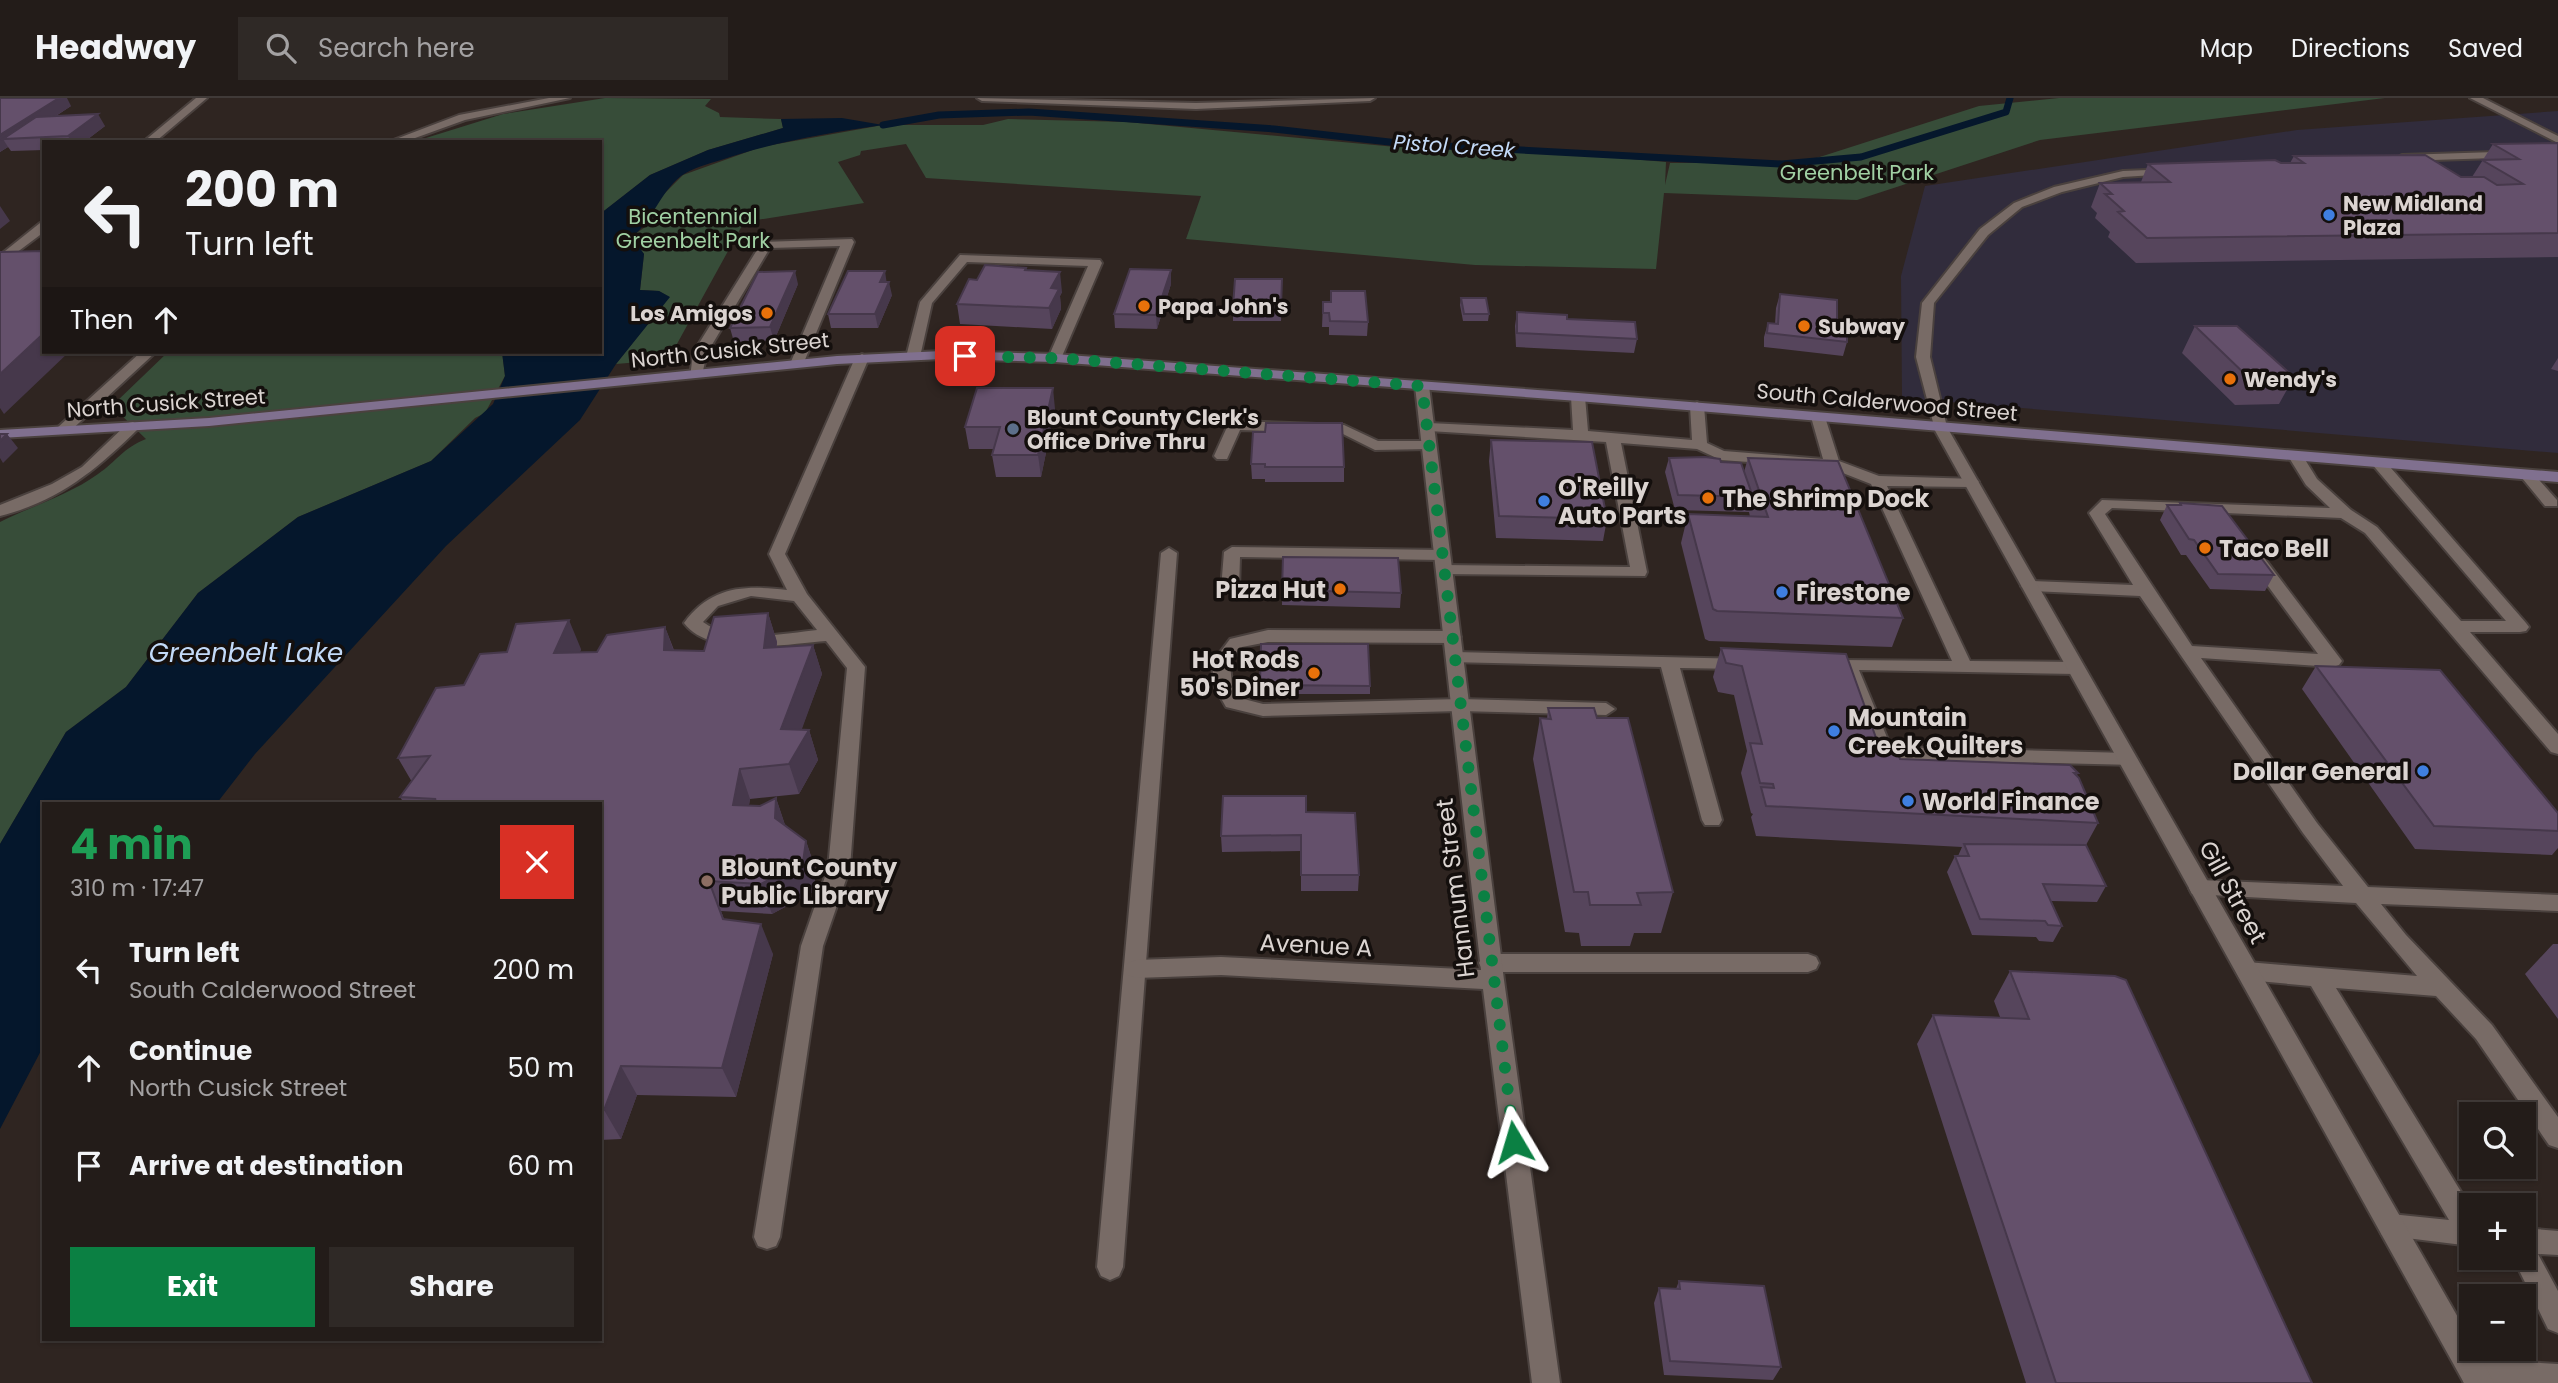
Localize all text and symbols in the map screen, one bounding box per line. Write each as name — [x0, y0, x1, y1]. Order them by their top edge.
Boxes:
search box — [238, 17, 728, 80]
text: Headway — [35, 24, 196, 71]
icon: search — [262, 29, 300, 67]
text: Search here — [318, 30, 475, 66]
text: Map — [2200, 32, 2253, 65]
text: Directions — [2291, 32, 2410, 65]
text: Saved — [2448, 32, 2523, 65]
water label: Pistol Creek — [1392, 127, 1517, 165]
text: 200 m — [185, 156, 339, 224]
park label: Greenbelt Park — [1780, 158, 1934, 187]
icon: left — [70, 168, 161, 259]
place label: New Midland Plaza — [2343, 189, 2483, 242]
park label: Bicentennial Greenbelt Park — [616, 202, 770, 255]
marker: New Midland Plaza — [2321, 207, 2337, 223]
text: Turn left — [185, 221, 314, 266]
place label: Papa John's — [1158, 292, 1289, 321]
marker: Papa John's — [1136, 298, 1152, 314]
place label: Los Amigos — [630, 299, 753, 328]
icon: ahead — [147, 301, 185, 339]
text: Then — [70, 302, 133, 338]
marker: Los Amigos — [759, 305, 775, 321]
place label: Subway — [1818, 312, 1906, 341]
marker: Subway — [1796, 318, 1812, 334]
street label: North Cusick Street — [629, 325, 831, 375]
pin — [935, 326, 995, 386]
icon: arrive — [946, 337, 984, 375]
place label: Wendy's — [2244, 365, 2337, 394]
marker: Wendy's — [2222, 371, 2238, 387]
street label: South Calderwood Street — [1755, 376, 2019, 428]
street label: North Cusick Street — [66, 382, 266, 424]
place label: Blount County Clerk's Office Drive Thru — [1027, 403, 1259, 456]
marker: Blount County Clerk's Office Drive Thru — [1005, 421, 1021, 437]
place label: O'Reilly Auto Parts — [1558, 471, 1687, 532]
place label: The Shrimp Dock — [1722, 482, 1930, 515]
marker: The Shrimp Dock — [1700, 490, 1716, 506]
marker: O'Reilly Auto Parts — [1536, 493, 1552, 509]
place label: Taco Bell — [2219, 532, 2329, 565]
marker: Taco Bell — [2197, 540, 2213, 556]
place label: Pizza Hut — [1215, 573, 1326, 606]
place label: Firestone — [1796, 576, 1911, 609]
marker: Pizza Hut — [1332, 581, 1348, 597]
marker: Firestone — [1774, 584, 1790, 600]
water label: Greenbelt Lake — [149, 635, 343, 671]
place label: Hot Rods 50's Diner — [1179, 643, 1300, 704]
marker: Hot Rods 50's Diner — [1306, 665, 1322, 681]
place label: Mountain Creek Quilters — [1848, 701, 2024, 762]
marker: Mountain Creek Quilters — [1826, 723, 1842, 739]
place label: Dollar General — [2233, 755, 2409, 788]
marker: Dollar General — [2415, 763, 2431, 779]
place label: World Finance — [1922, 785, 2100, 818]
marker: World Finance — [1900, 793, 1916, 809]
street label: Hannum Street — [1428, 797, 1482, 979]
text: 4 min — [70, 815, 193, 874]
button: close — [500, 825, 574, 899]
street label: Gill Street — [2191, 835, 2275, 949]
place label: Blount County Public Library — [721, 851, 898, 912]
text: 310 m · 17:47 — [70, 872, 204, 904]
marker: Blount County Public Library — [699, 873, 715, 889]
street label: Avenue A — [1259, 926, 1373, 964]
text: Turn left — [129, 935, 240, 971]
icon: left — [70, 951, 108, 989]
text: 200 m — [493, 952, 574, 988]
text: South Calderwood Street — [129, 974, 416, 1006]
text: Continue — [129, 1033, 252, 1069]
icon: ahead — [70, 1049, 108, 1087]
text: 50 m — [508, 1050, 574, 1086]
text: North Cusick Street — [129, 1072, 347, 1104]
map controls — [2459, 1102, 2536, 1361]
button: search — [2459, 1102, 2536, 1179]
position arrow — [1477, 1105, 1551, 1179]
icon: arrive — [70, 1147, 108, 1185]
text: Arrive at destination — [129, 1148, 404, 1184]
text: 60 m — [507, 1148, 574, 1184]
button: + — [2459, 1193, 2536, 1270]
button: Exit — [70, 1247, 315, 1327]
button: Share — [329, 1247, 574, 1327]
button: − — [2459, 1284, 2536, 1361]

